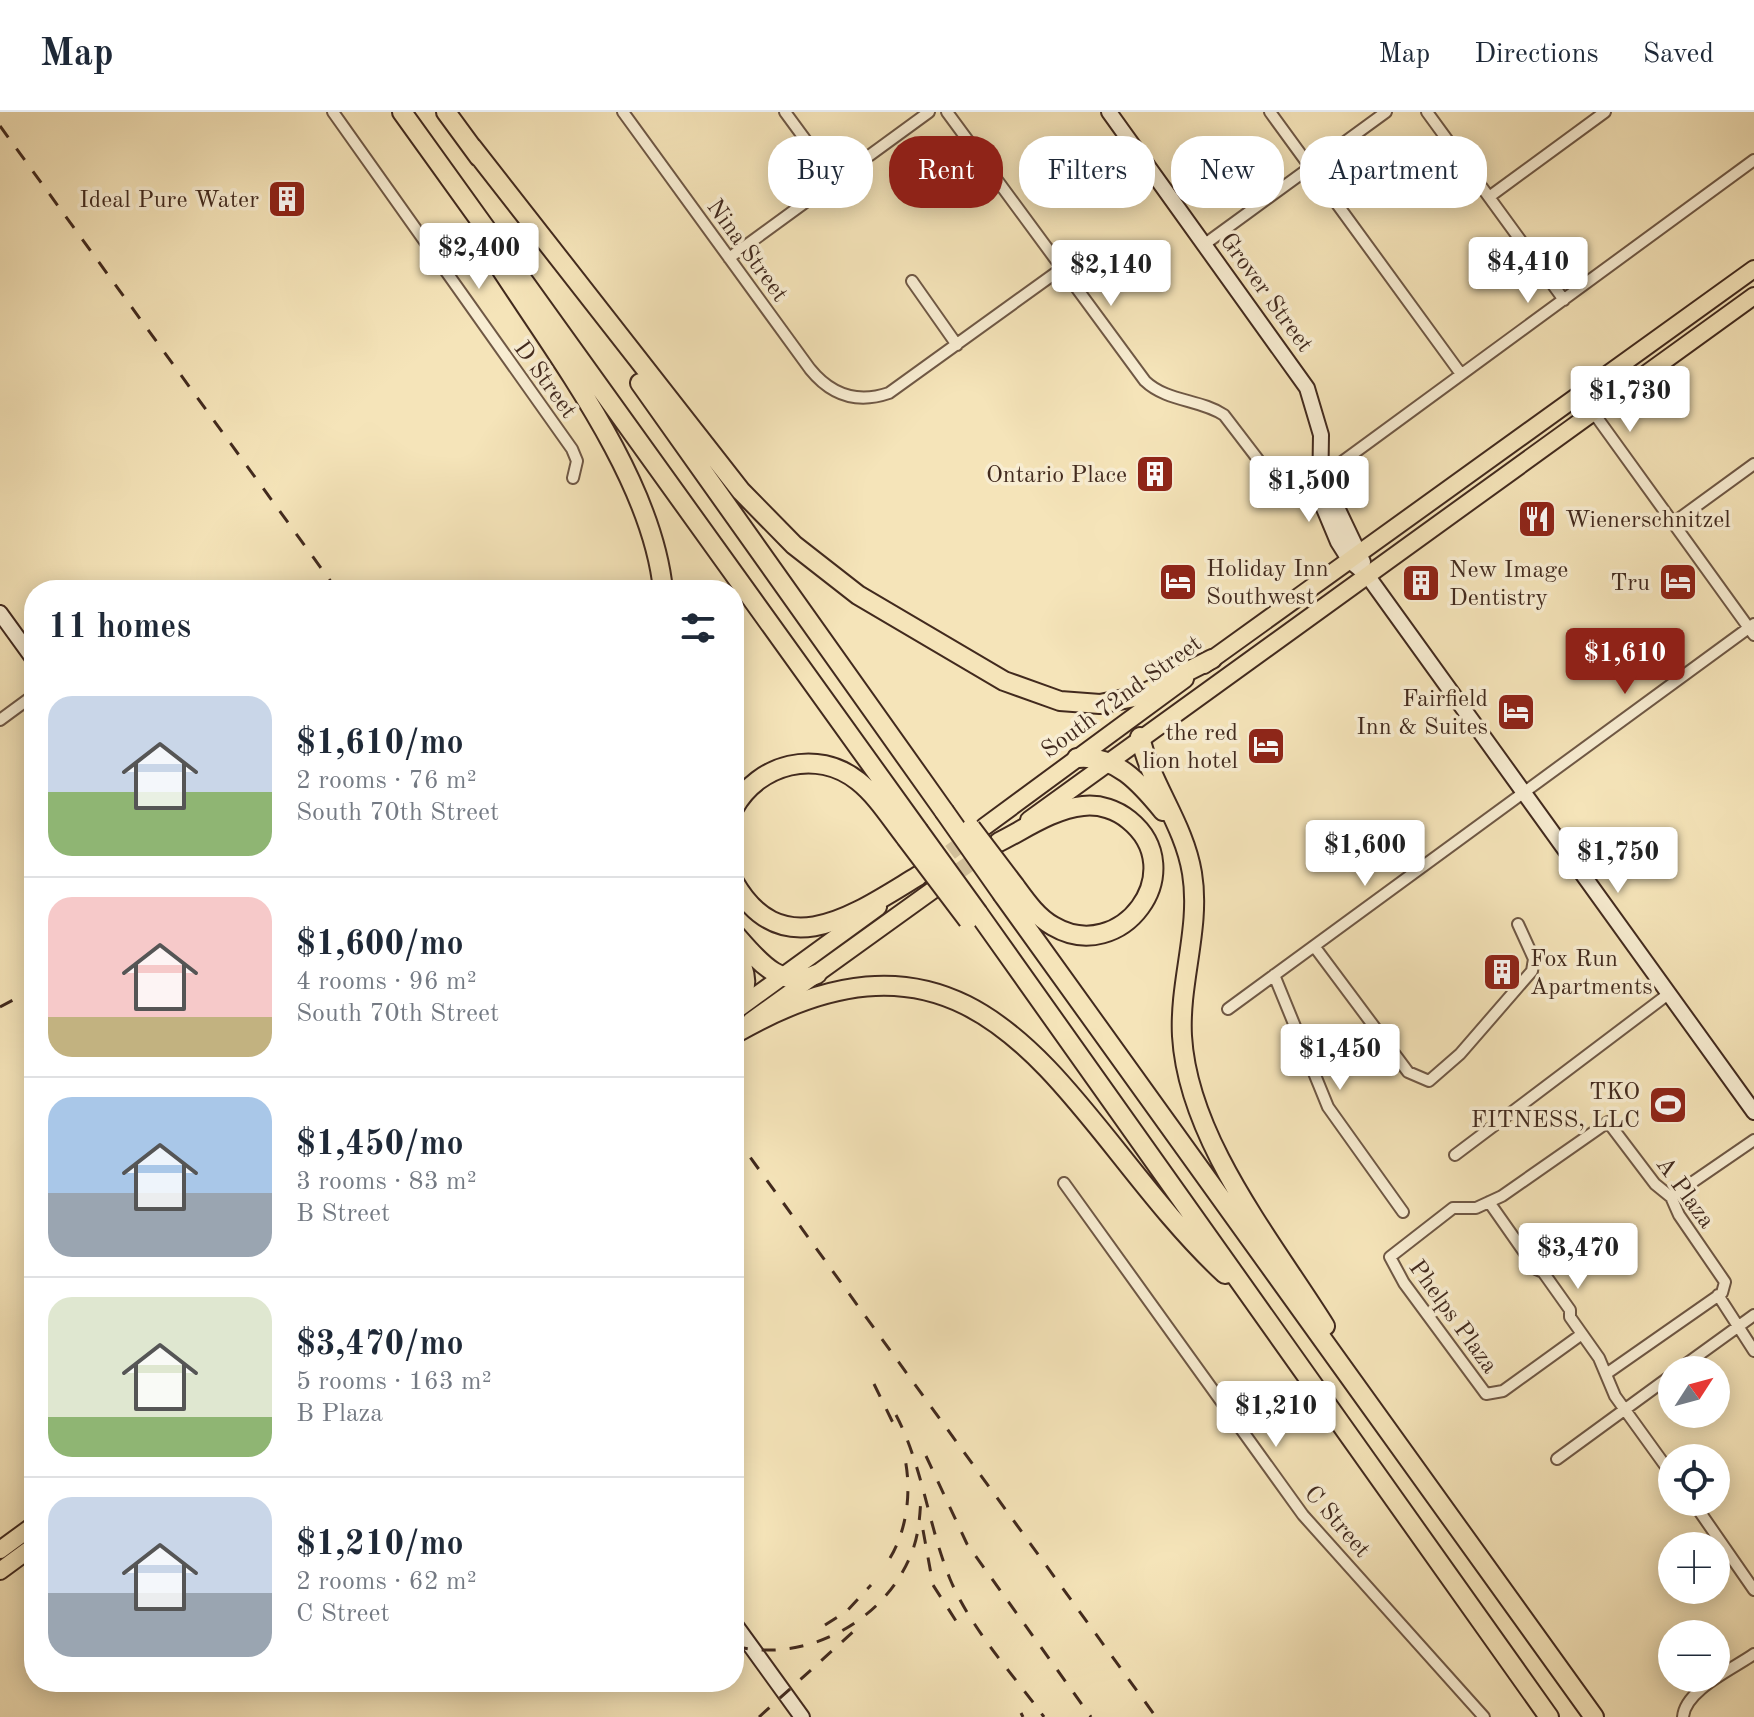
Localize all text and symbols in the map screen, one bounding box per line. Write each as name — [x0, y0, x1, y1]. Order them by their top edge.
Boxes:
text: Map — [40, 36, 114, 74]
text: Map — [1378, 41, 1430, 69]
text: Directions — [1474, 41, 1599, 69]
text: Saved — [1643, 41, 1714, 69]
chip: Buy — [768, 136, 873, 208]
chip: Rent — [889, 136, 1003, 208]
chip: Filters — [1019, 136, 1155, 208]
chip: New — [1171, 136, 1284, 208]
chip: Apartment — [1300, 136, 1487, 208]
building icon: Ideal Pure Water — [266, 178, 308, 220]
place label: Ideal Pure Water — [79, 189, 259, 213]
street label: Nina Street — [701, 196, 791, 307]
pin: $2,400 — [414, 223, 544, 291]
street label: Grover Street — [1214, 229, 1316, 357]
text: $2,400 — [438, 236, 520, 262]
pin: $4,410 — [1463, 237, 1593, 305]
pin: $2,140 — [1046, 240, 1176, 308]
text: $4,410 — [1487, 250, 1569, 276]
text: $2,140 — [1070, 253, 1152, 279]
street label: D Street — [509, 337, 580, 423]
pin: $1,730 — [1565, 366, 1695, 434]
text: $1,730 — [1589, 379, 1671, 405]
building icon: Ontario Place — [1134, 453, 1176, 495]
pin: $1,500 — [1244, 456, 1374, 524]
place label: Ontario Place — [986, 464, 1127, 488]
text: $1,500 — [1268, 469, 1350, 495]
restaurant icon: Wienerschnitzel — [1516, 498, 1558, 540]
place label: Wienerschnitzel — [1565, 509, 1731, 533]
place label: Holiday Inn Southwest — [1206, 558, 1329, 610]
place label: New Image Dentistry — [1449, 559, 1568, 611]
hotel icon: Holiday Inn Southwest — [1157, 561, 1199, 603]
hotel icon: Tru — [1657, 561, 1699, 603]
building icon: New Image Dentistry — [1400, 562, 1442, 604]
place label: Tru — [1610, 572, 1650, 596]
icon: filters — [676, 606, 720, 650]
text: 11 homes — [48, 611, 191, 645]
pin: $1,610 — [1560, 628, 1690, 696]
street label: South 72nd Street — [1038, 632, 1207, 764]
text: $1,610 — [1584, 641, 1666, 667]
place label: Fairfield Inn & Suites — [1356, 688, 1488, 740]
hotel icon: Fairfield Inn & Suites — [1495, 691, 1537, 733]
place label: the red lion hotel — [1143, 722, 1238, 774]
hotel icon: the red lion hotel — [1245, 725, 1287, 767]
text: $1,610/mo — [296, 727, 464, 761]
icon: home — [112, 728, 208, 824]
text: 2 rooms · 76 m² — [296, 768, 477, 794]
text: South 70th Street — [296, 800, 499, 826]
pin: $1,600 — [1300, 820, 1430, 888]
pin: $1,750 — [1553, 827, 1683, 895]
text: $1,600 — [1324, 833, 1406, 859]
text: $1,750 — [1577, 840, 1659, 866]
text: $1,600/mo — [296, 928, 464, 962]
icon: home — [112, 929, 208, 1025]
place label: Fox Run Apartments — [1530, 948, 1653, 1000]
building icon: Fox Run Apartments — [1481, 951, 1523, 993]
text: 4 rooms · 96 m² — [296, 969, 477, 995]
text: South 70th Street — [296, 1001, 499, 1027]
pin: $1,450 — [1275, 1024, 1405, 1092]
text: $1,450 — [1299, 1037, 1381, 1063]
place label: TKO FITNESS, LLC — [1471, 1081, 1640, 1133]
sports icon: TKO FITNESS, LLC — [1647, 1084, 1689, 1126]
text: $1,450/mo — [296, 1128, 464, 1162]
icon: home — [112, 1129, 208, 1225]
street label: A Plaza — [1651, 1153, 1718, 1234]
text: 3 rooms · 83 m² — [296, 1169, 477, 1195]
text: B Street — [296, 1201, 390, 1227]
pin: $3,470 — [1513, 1223, 1643, 1291]
text: $3,470 — [1537, 1236, 1619, 1262]
street label: Phelps Plaza — [1403, 1256, 1501, 1378]
text: $3,470/mo — [296, 1328, 464, 1362]
icon: home — [112, 1329, 208, 1425]
north arrow — [1658, 1356, 1730, 1428]
map controls — [1658, 1356, 1730, 1692]
text: 5 rooms · 163 m² — [296, 1369, 492, 1395]
pin: $1,210 — [1211, 1381, 1341, 1449]
text: $1,210 — [1235, 1394, 1317, 1420]
text: B Plaza — [296, 1401, 383, 1427]
button: locate — [1658, 1444, 1730, 1516]
street label: C Street — [1299, 1482, 1374, 1563]
text: $1,210/mo — [296, 1528, 464, 1562]
icon: home — [112, 1529, 208, 1625]
button: + — [1658, 1532, 1730, 1604]
text: 2 rooms · 62 m² — [296, 1569, 477, 1595]
text: C Street — [296, 1601, 390, 1627]
button: − — [1658, 1620, 1730, 1692]

